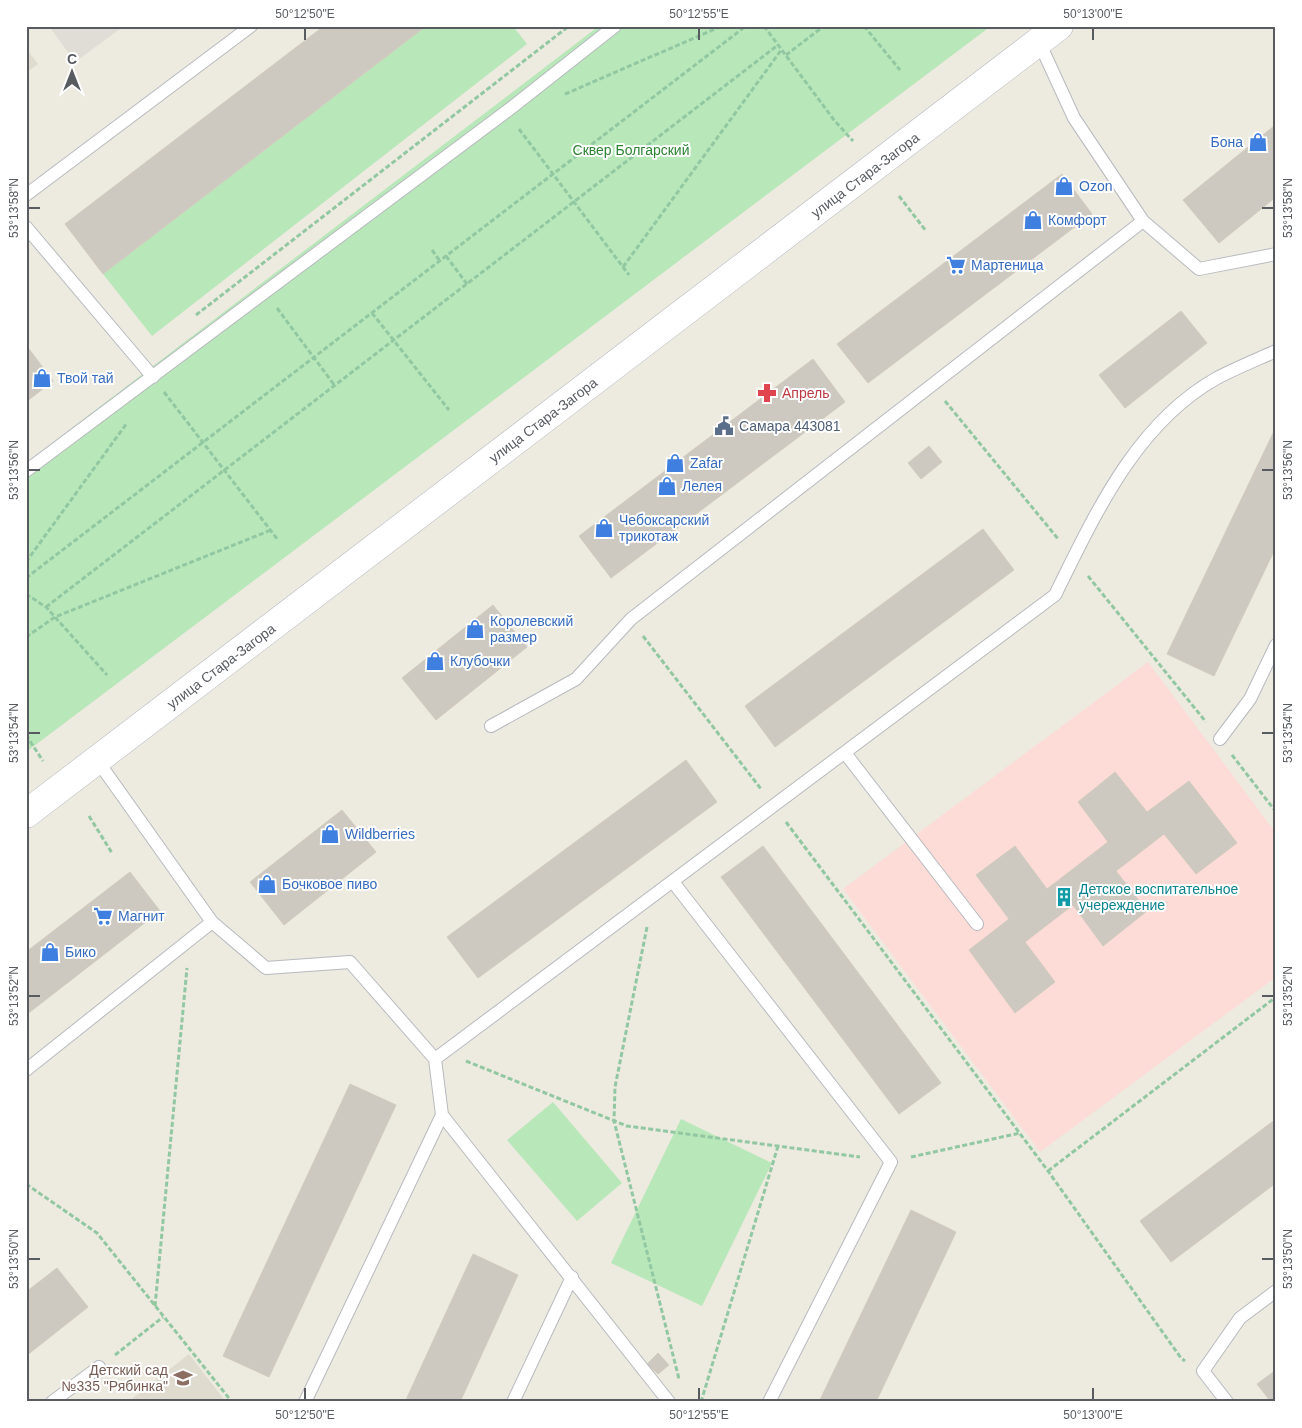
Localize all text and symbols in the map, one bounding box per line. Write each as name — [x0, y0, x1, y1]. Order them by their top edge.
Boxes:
text: 50°12'50"E — [275, 7, 335, 21]
text: 50°12'55"E — [669, 7, 729, 21]
text: 50°13'00"E — [1063, 7, 1123, 21]
north arrow — [48, 48, 98, 98]
text: С — [67, 51, 77, 67]
street label: улица Стара-Загора — [808, 129, 922, 221]
shop icon: Бона — [1247, 131, 1269, 153]
place label: Бона — [1211, 134, 1243, 150]
park label: Сквер Болгарский — [573, 142, 689, 158]
shop icon: Ozon — [1053, 175, 1075, 197]
text: 53°13'58"N — [7, 178, 21, 238]
place label: Ozon — [1079, 178, 1112, 194]
text: 53°13'58"N — [1281, 178, 1295, 238]
shop icon: Комфорт — [1022, 209, 1044, 231]
place label: Комфорт — [1048, 212, 1107, 228]
supermarket icon: Мартеница — [945, 254, 967, 276]
place label: Мартеница — [971, 257, 1044, 273]
shop icon: Твой тай — [31, 367, 53, 389]
place label: Твой тай — [57, 370, 114, 386]
street label: улица Стара-Загора — [486, 374, 600, 466]
pharmacy icon: Апрель — [756, 382, 778, 404]
place label: Апрель — [782, 385, 830, 401]
public building icon: Самара 443081 — [713, 415, 735, 437]
place label: Самара 443081 — [739, 418, 841, 434]
text: 53°13'56"N — [7, 440, 21, 500]
text: 53°13'56"N — [1281, 440, 1295, 500]
shop icon: Zafar — [664, 452, 686, 474]
place label: Zafar — [690, 455, 723, 471]
shop icon: Лелея — [656, 475, 678, 497]
place label: Лелея — [682, 478, 722, 494]
place label: Чебоксарский трикотаж — [619, 512, 709, 544]
shop icon: Чебоксарский трикотаж — [593, 517, 615, 539]
place label: Королевский размер — [490, 613, 573, 645]
shop icon: Королевский размер — [464, 618, 486, 640]
street label: улица Стара-Загора — [164, 620, 278, 712]
shop icon: Клубочки — [424, 650, 446, 672]
place label: Клубочки — [450, 653, 510, 669]
text: 53°13'54"N — [7, 703, 21, 763]
text: 53°13'54"N — [1281, 703, 1295, 763]
shop icon: Wildberries — [319, 823, 341, 845]
place label: Wildberries — [345, 826, 415, 842]
shop icon: Бочковое пиво — [256, 873, 278, 895]
place label: Бочковое пиво — [282, 876, 377, 892]
place label: Детское воспитательное учереждение — [1079, 881, 1239, 913]
building icon: Детское воспитательное учереждение — [1053, 886, 1075, 908]
supermarket icon: Магнит — [92, 905, 114, 927]
place label: Магнит — [118, 908, 165, 924]
shop icon: Бико — [39, 941, 61, 963]
place label: Бико — [65, 944, 96, 960]
text: 53°13'52"N — [7, 966, 21, 1026]
text: 53°13'52"N — [1281, 966, 1295, 1026]
text: 53°13'50"N — [7, 1229, 21, 1289]
text: 53°13'50"N — [1281, 1229, 1295, 1289]
place label: Детский сад №335 "Рябинка" — [62, 1362, 168, 1394]
school or university icon: Детский сад №335 "Рябинка" — [172, 1367, 194, 1389]
text: 50°12'50"E — [275, 1408, 335, 1422]
text: 50°12'55"E — [669, 1408, 729, 1422]
text: 50°13'00"E — [1063, 1408, 1123, 1422]

